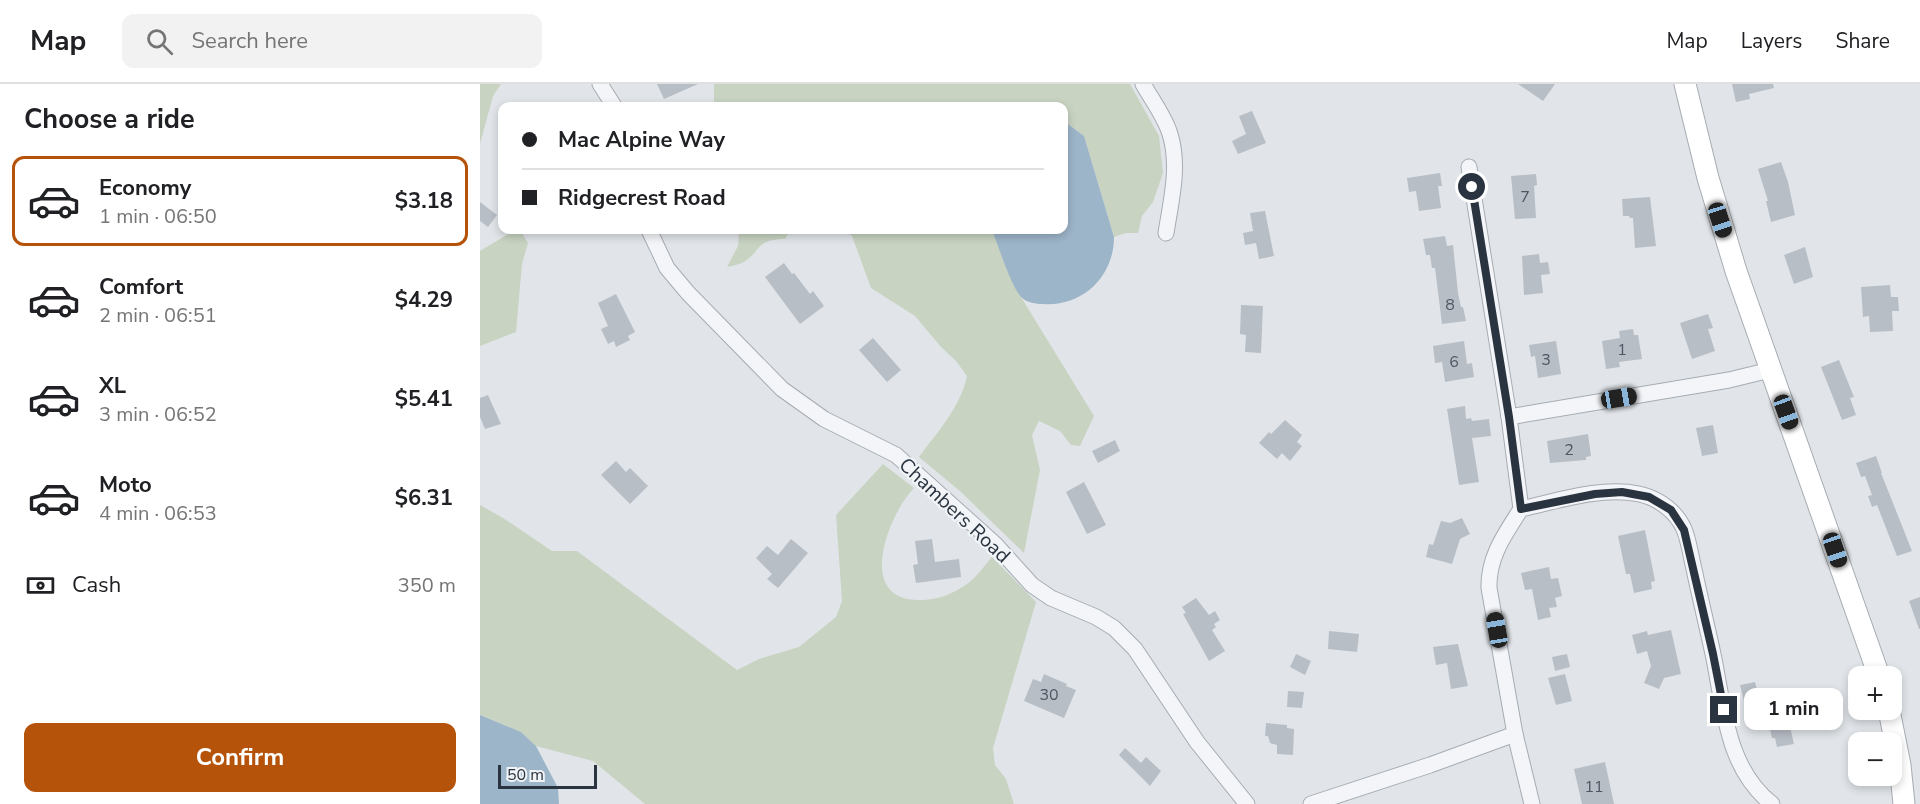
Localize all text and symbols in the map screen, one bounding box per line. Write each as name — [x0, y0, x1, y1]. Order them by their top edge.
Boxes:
search box — [122, 14, 542, 68]
text: Map — [30, 22, 86, 60]
icon: search — [143, 25, 176, 58]
text: Search here — [191, 26, 308, 56]
text: Map — [1666, 27, 1708, 55]
text: Layers — [1741, 27, 1802, 55]
text: Share — [1835, 27, 1890, 55]
text: Choose a ride — [24, 101, 195, 138]
text: Mac Alpine Way — [558, 125, 725, 155]
text: Economy — [99, 173, 191, 203]
route start — [1458, 173, 1485, 200]
icon: car — [27, 174, 81, 228]
text: Ridgecrest Road — [558, 183, 726, 213]
text: $3.18 — [395, 186, 453, 216]
house number: 7 — [1520, 186, 1530, 208]
car — [1706, 200, 1734, 240]
text: 1 min · 06:50 — [99, 203, 217, 230]
text: Comfort — [99, 272, 183, 302]
icon: car — [27, 273, 81, 327]
text: $4.29 — [395, 285, 453, 315]
house number: 8 — [1445, 294, 1455, 316]
text: 2 min · 06:51 — [99, 302, 217, 329]
house number: 1 — [1617, 339, 1627, 361]
house number: 3 — [1541, 349, 1551, 371]
house number: 6 — [1449, 351, 1459, 373]
text: XL — [99, 371, 126, 401]
icon: car — [27, 372, 81, 426]
text: $5.41 — [395, 384, 453, 414]
car — [1600, 386, 1638, 410]
car — [1771, 392, 1801, 432]
text: 3 min · 06:52 — [99, 401, 217, 428]
house number: 2 — [1564, 439, 1574, 461]
street label: Chambers Road — [893, 452, 1016, 569]
text: Moto — [99, 470, 152, 500]
icon: car — [27, 471, 81, 525]
text: $6.31 — [395, 483, 453, 513]
text: 4 min · 06:53 — [99, 500, 217, 527]
car — [1821, 530, 1849, 570]
icon: cash — [24, 569, 57, 602]
text: Cash — [72, 570, 121, 600]
text: 350 m — [398, 572, 456, 599]
car — [1485, 611, 1509, 649]
map controls — [1848, 666, 1902, 786]
button: + — [1848, 666, 1902, 720]
house number: 30 — [1039, 684, 1059, 706]
callout: 1 min — [1745, 689, 1844, 731]
text: 1 min — [1768, 695, 1819, 722]
route end — [1710, 696, 1737, 723]
button: Confirm — [24, 723, 456, 792]
button: − — [1848, 732, 1902, 786]
scale bar — [498, 762, 597, 790]
text: 50 m — [507, 764, 544, 786]
house number: 11 — [1584, 776, 1604, 798]

